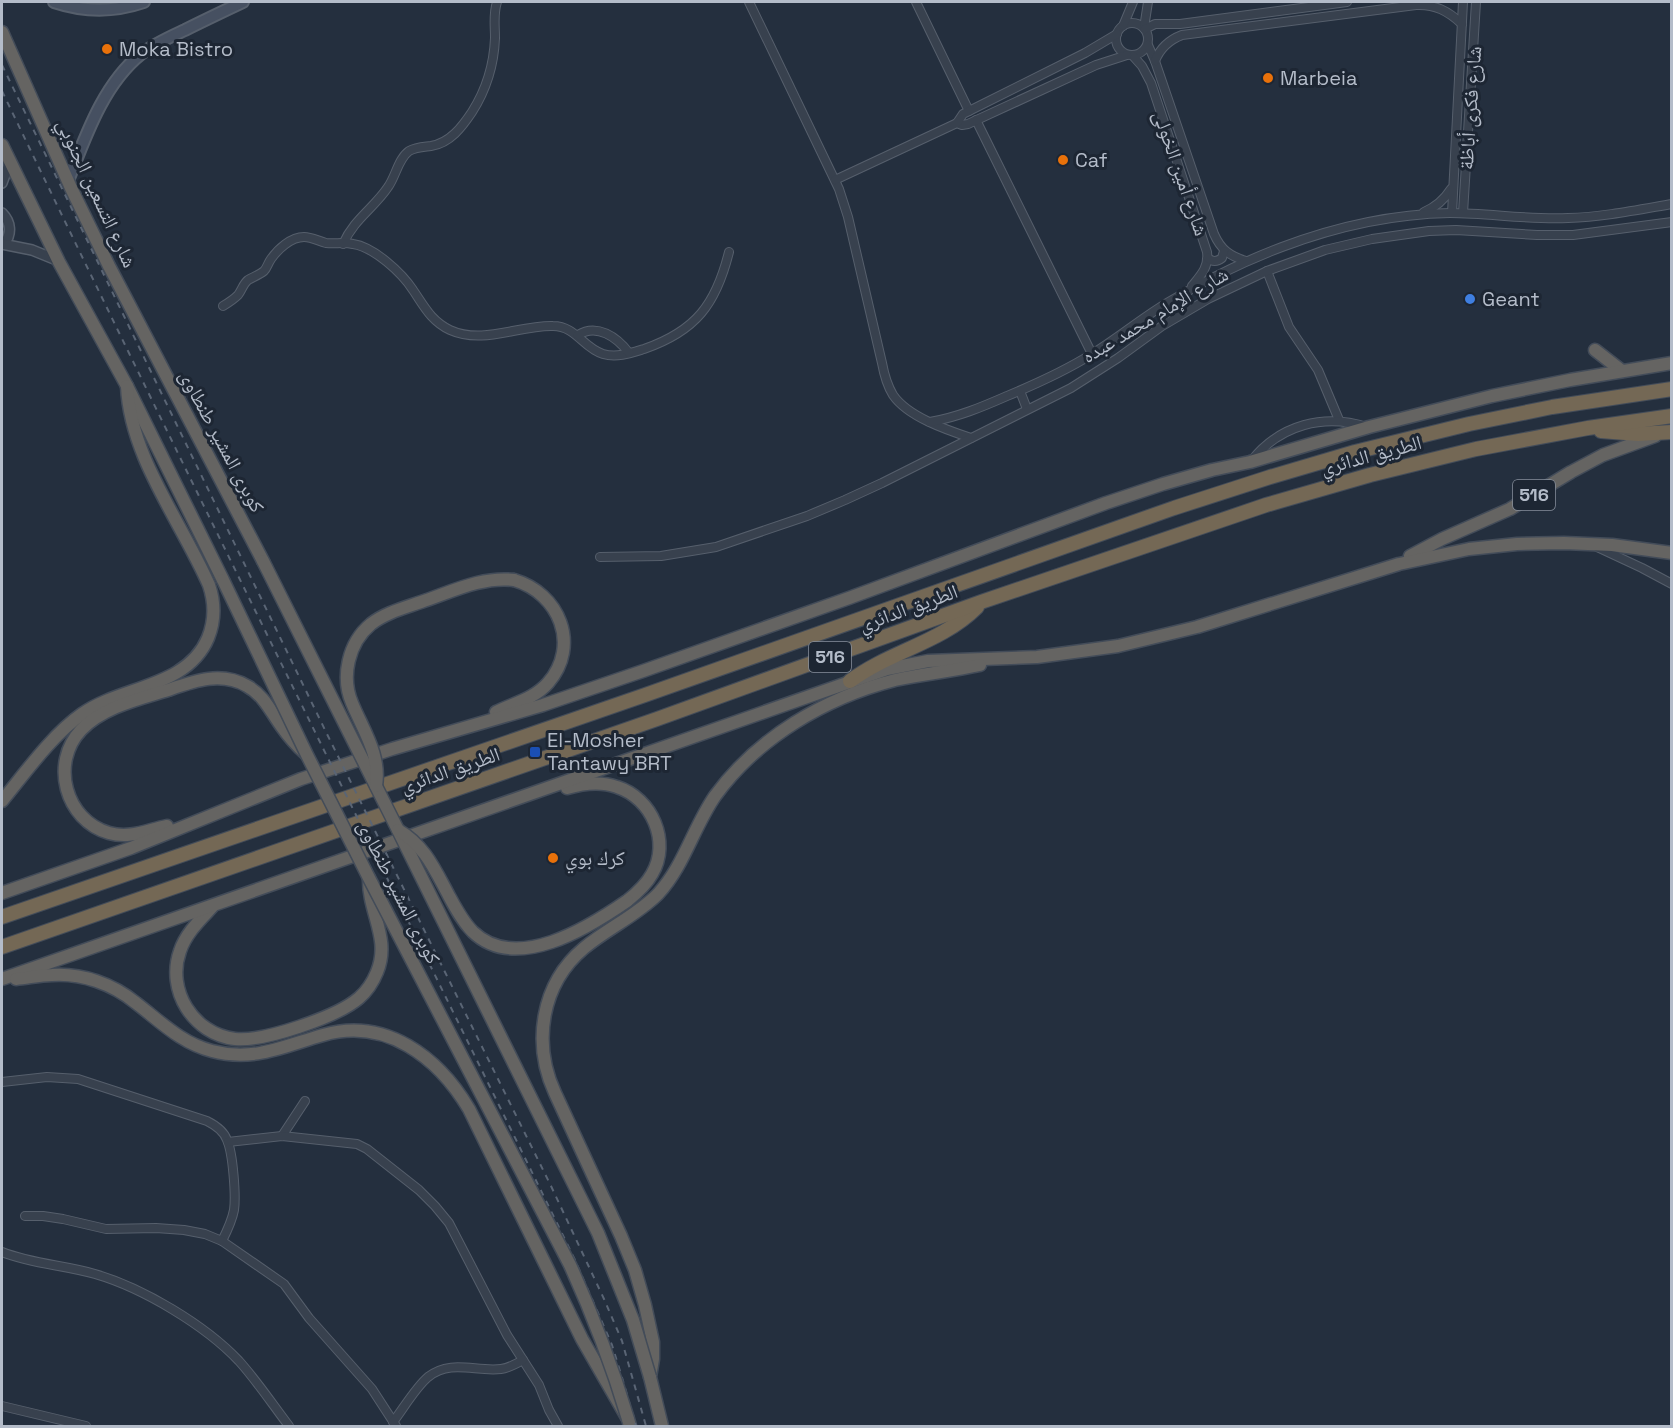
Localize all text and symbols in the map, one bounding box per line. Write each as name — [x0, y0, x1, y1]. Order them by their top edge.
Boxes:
place label: Moka Bistro — [119, 36, 233, 62]
marker: Moka Bistro — [100, 42, 114, 56]
street label: شارع فكرى أباظة — [1453, 45, 1487, 171]
place label: Marbeia — [1280, 65, 1357, 91]
marker: Marbeia — [1261, 71, 1275, 85]
street label: شارع أمين الخولى — [1147, 107, 1215, 239]
street label: شارع التسعين الجنوبي — [48, 114, 143, 273]
place label: Caf — [1075, 147, 1108, 173]
marker: Caf — [1056, 153, 1070, 167]
street label: شارع الإمام محمد عبده — [1077, 261, 1233, 370]
place label: Geant — [1482, 286, 1540, 312]
marker: Geant — [1463, 292, 1477, 306]
street label: كوبرى المشير طنطاوى — [173, 365, 271, 517]
street label: الطريق الدائري — [1318, 429, 1425, 484]
road number: 516 — [1513, 480, 1555, 510]
street label: الطريق الدائري — [855, 578, 962, 641]
road number: 516 — [809, 642, 851, 672]
place label: El-Mosher Tantawy BRT — [547, 727, 672, 776]
street label: الطريق الدائري — [397, 741, 504, 802]
marker: El-Mosher Tantawy BRT — [528, 745, 542, 759]
street label: كوبرى المشير طنطاوى — [352, 816, 446, 968]
place label: كرك بوي — [565, 845, 625, 874]
marker: كرك بوي — [546, 851, 560, 865]

